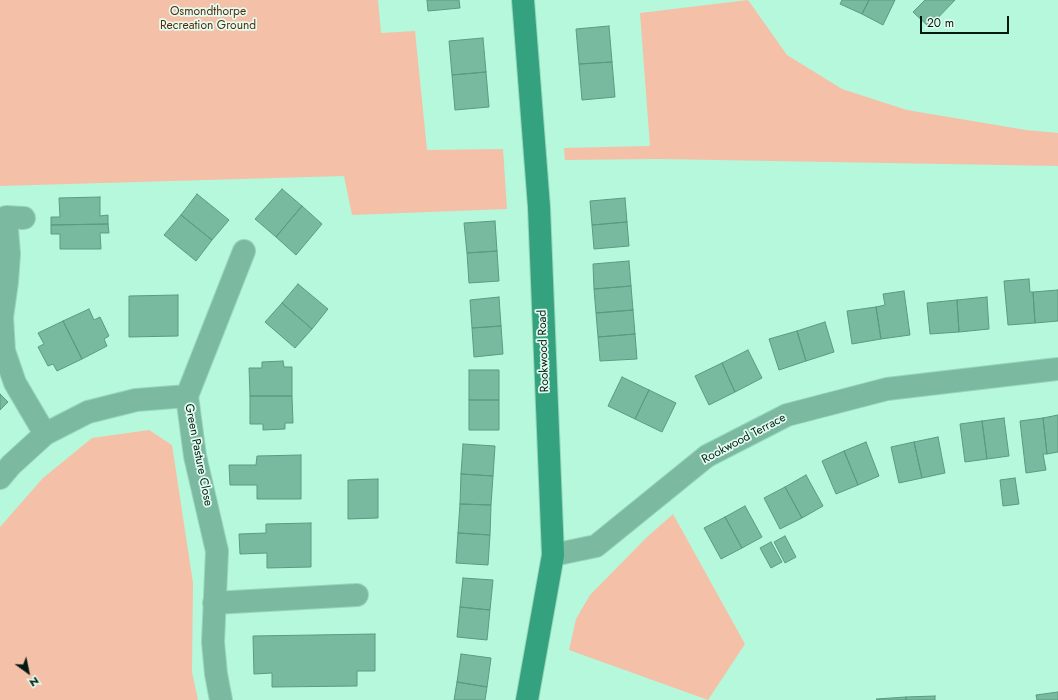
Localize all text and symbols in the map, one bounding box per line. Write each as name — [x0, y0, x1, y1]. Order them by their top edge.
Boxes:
park label: Osmondthorpe Recreation Ground — [160, 5, 256, 33]
scale bar — [922, 8, 1011, 34]
text: 20 m — [927, 14, 954, 32]
street label: Rookwood Road — [535, 309, 553, 393]
street label: Green Pasture Close — [181, 403, 215, 507]
street label: Rookwood Terrace — [699, 411, 789, 467]
north arrow — [8, 652, 48, 692]
text: N — [27, 673, 43, 691]

